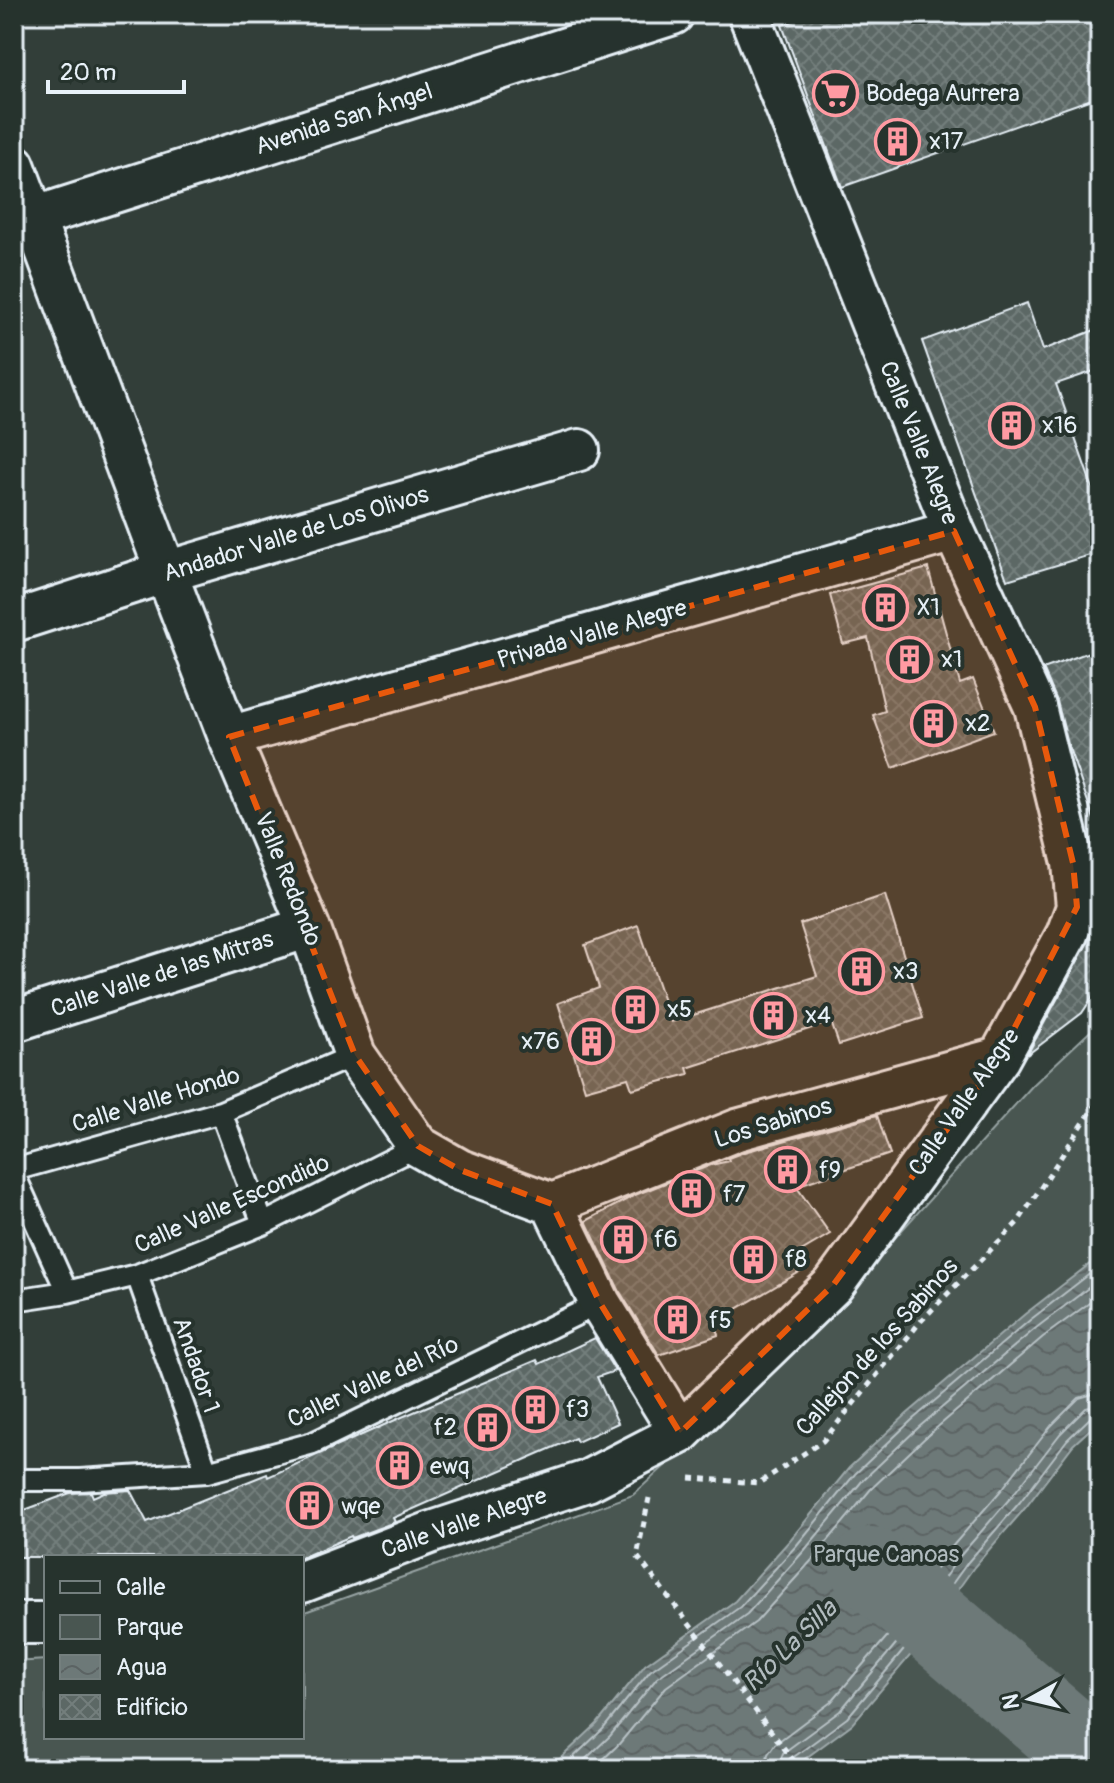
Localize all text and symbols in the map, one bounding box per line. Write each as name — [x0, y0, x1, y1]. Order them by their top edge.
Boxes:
scale bar — [48, 44, 184, 94]
text: 20 m — [60, 58, 116, 87]
supermarket icon: Bodega Aurrera — [811, 69, 859, 117]
street label: Avenida San Ángel — [252, 77, 436, 161]
place label: Bodega Aurrera — [866, 79, 1020, 108]
building icon: x17 — [874, 117, 922, 165]
place label: x17 — [929, 127, 963, 156]
street label: Calle Valle Alegre — [873, 357, 965, 529]
building icon: x16 — [987, 401, 1035, 449]
place label: x16 — [1042, 411, 1077, 440]
street label: Andador Valle de Los Olivos — [160, 480, 432, 588]
building icon: X1 — [862, 583, 910, 631]
street label: Privada Valle Alegre — [494, 593, 690, 675]
place label: X1 — [917, 593, 940, 622]
building icon: x1 — [886, 635, 934, 683]
place label: x1 — [941, 645, 962, 674]
building icon: x2 — [910, 699, 958, 747]
place label: x2 — [965, 709, 990, 738]
street label: Valle Redondo — [248, 808, 328, 950]
street label: Calle Valle de las Mitras — [47, 924, 277, 1024]
building icon: x3 — [838, 947, 886, 995]
place label: x3 — [893, 957, 918, 986]
building icon: x5 — [612, 985, 660, 1033]
building icon: x4 — [750, 991, 798, 1039]
place label: x5 — [667, 995, 692, 1024]
place label: x4 — [805, 1001, 831, 1030]
building icon: x76 — [567, 1017, 615, 1065]
street label: Calle Valle Alegre — [902, 1022, 1026, 1181]
place label: x76 — [521, 1027, 560, 1056]
street label: Calle Valle Hondo — [69, 1061, 244, 1139]
street label: Los Sabinos — [711, 1091, 835, 1155]
building icon: f9 — [764, 1146, 812, 1194]
street label: Calle Valle Escondido — [130, 1148, 334, 1260]
place label: f9 — [819, 1156, 841, 1185]
building icon: f7 — [668, 1170, 716, 1218]
place label: f7 — [723, 1180, 746, 1209]
building icon: f6 — [599, 1215, 647, 1263]
place label: f6 — [654, 1225, 678, 1254]
building icon: f8 — [730, 1235, 778, 1283]
place label: f8 — [785, 1245, 807, 1274]
street label: Callejon de los Sabinos — [790, 1252, 964, 1442]
building icon: f5 — [654, 1296, 702, 1344]
place label: f5 — [709, 1306, 732, 1335]
street label: Andador 1 — [166, 1313, 226, 1417]
street label: Caller Valle del Río — [283, 1330, 463, 1434]
building icon: f3 — [511, 1385, 559, 1433]
place label: f3 — [566, 1395, 589, 1424]
building icon: f2 — [464, 1403, 512, 1451]
place label: f2 — [434, 1413, 457, 1442]
building icon: ewq — [375, 1442, 423, 1490]
place label: ewq — [430, 1452, 469, 1481]
street label: Calle Valle Alegre — [377, 1481, 551, 1565]
building icon: wqe — [286, 1482, 334, 1530]
place label: wqe — [341, 1492, 380, 1521]
park label: Parque Canoas — [813, 1540, 959, 1569]
legend — [44, 1555, 304, 1739]
text: Calle — [116, 1573, 165, 1602]
water label: Río La Silla — [736, 1592, 845, 1699]
text: Parque — [116, 1613, 183, 1642]
text: Agua — [116, 1653, 167, 1682]
north arrow — [990, 1659, 1070, 1739]
text: N — [996, 1692, 1026, 1711]
text: Edificio — [116, 1693, 188, 1722]

